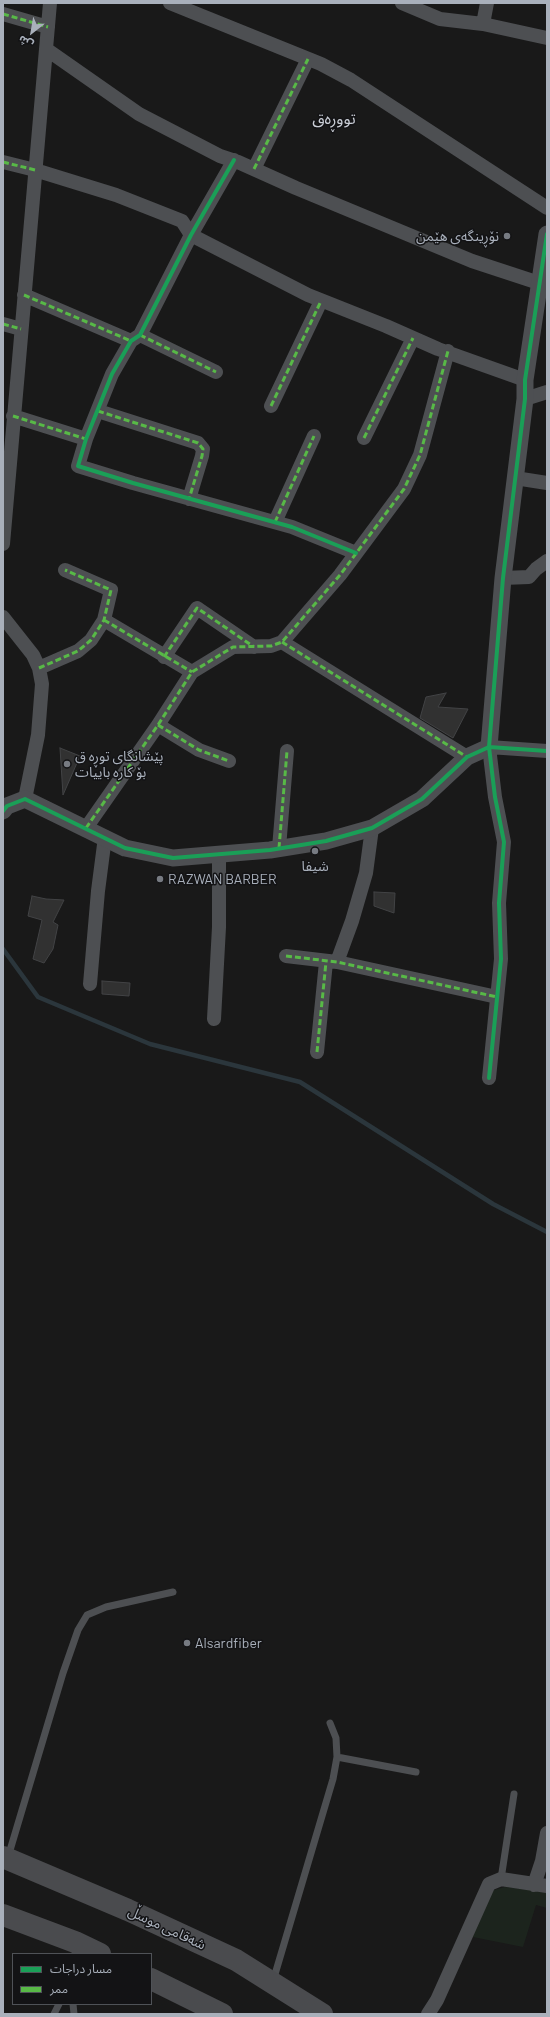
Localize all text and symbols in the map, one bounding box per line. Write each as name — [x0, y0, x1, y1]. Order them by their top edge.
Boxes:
north arrow — [12, 12, 52, 52]
text: ش — [16, 33, 35, 52]
district label: تووڕەق — [312, 109, 356, 129]
place label: نۆڕینگەی هێمن — [416, 228, 499, 244]
marker: نۆڕینگەی هێمن — [502, 231, 512, 241]
place label: پێشانگای توڕه ق بۆ کاره باییات — [75, 748, 163, 780]
marker: پێشانگای توڕه ق بۆ کاره باییات — [62, 759, 72, 769]
marker: شیفا — [310, 846, 320, 856]
place label: شیفا — [301, 858, 329, 874]
place label: RAZWAN BARBER — [168, 871, 277, 887]
marker: RAZWAN BARBER — [155, 874, 165, 884]
place label: Alsardfiber — [195, 1635, 262, 1651]
marker: Alsardfiber — [182, 1638, 192, 1648]
street label: شەقامی موسڵ — [126, 1903, 208, 1953]
legend — [12, 1953, 152, 2005]
text: مسار دراجات — [50, 1961, 112, 1975]
text: ممر — [50, 1981, 68, 1995]

